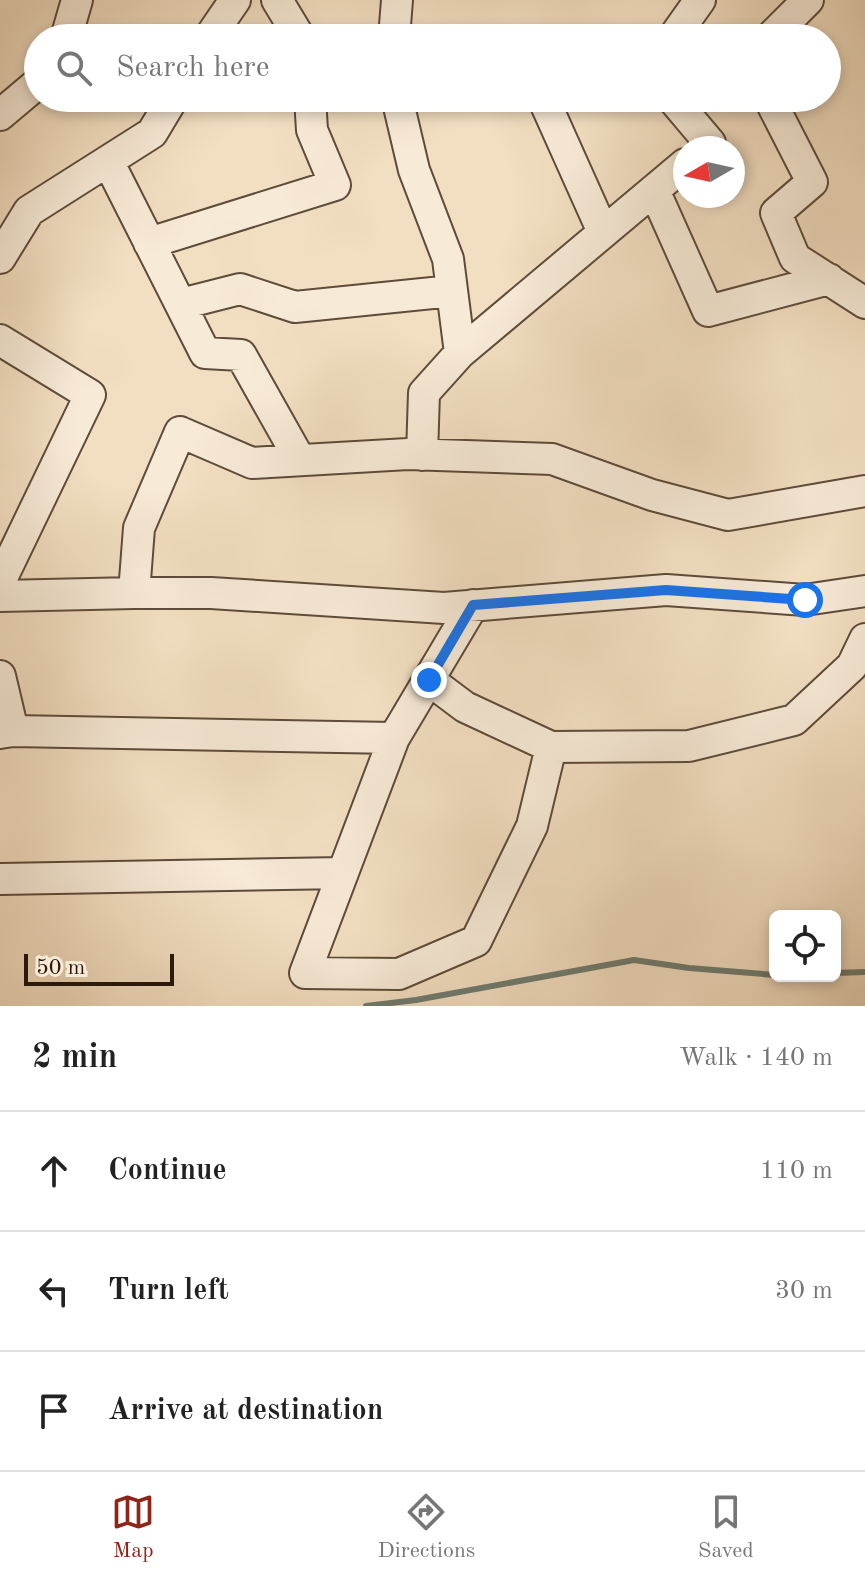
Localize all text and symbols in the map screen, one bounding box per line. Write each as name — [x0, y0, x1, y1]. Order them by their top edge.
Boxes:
search box — [24, 24, 841, 112]
icon: search — [52, 46, 96, 90]
text: Search here — [116, 53, 270, 83]
north arrow — [673, 136, 745, 208]
route start — [787, 582, 823, 618]
route end — [411, 662, 447, 698]
map controls — [769, 910, 841, 982]
button: locate — [769, 910, 841, 982]
scale bar — [24, 950, 174, 986]
text: 50 m — [36, 957, 85, 979]
text: 2 min — [32, 1041, 117, 1075]
text: Walk · 140 m — [679, 1045, 833, 1071]
icon: ahead — [32, 1149, 76, 1193]
text: Continue — [108, 1156, 227, 1186]
text: 110 m — [760, 1158, 833, 1184]
icon: left — [32, 1269, 76, 1313]
text: Turn left — [108, 1276, 229, 1306]
text: 30 m — [775, 1278, 833, 1304]
icon: arrive — [32, 1389, 76, 1433]
text: Arrive at destination — [108, 1396, 383, 1426]
tab: Map — [111, 1490, 155, 1565]
tab: Directions — [378, 1490, 475, 1565]
tab: Saved — [698, 1490, 754, 1565]

